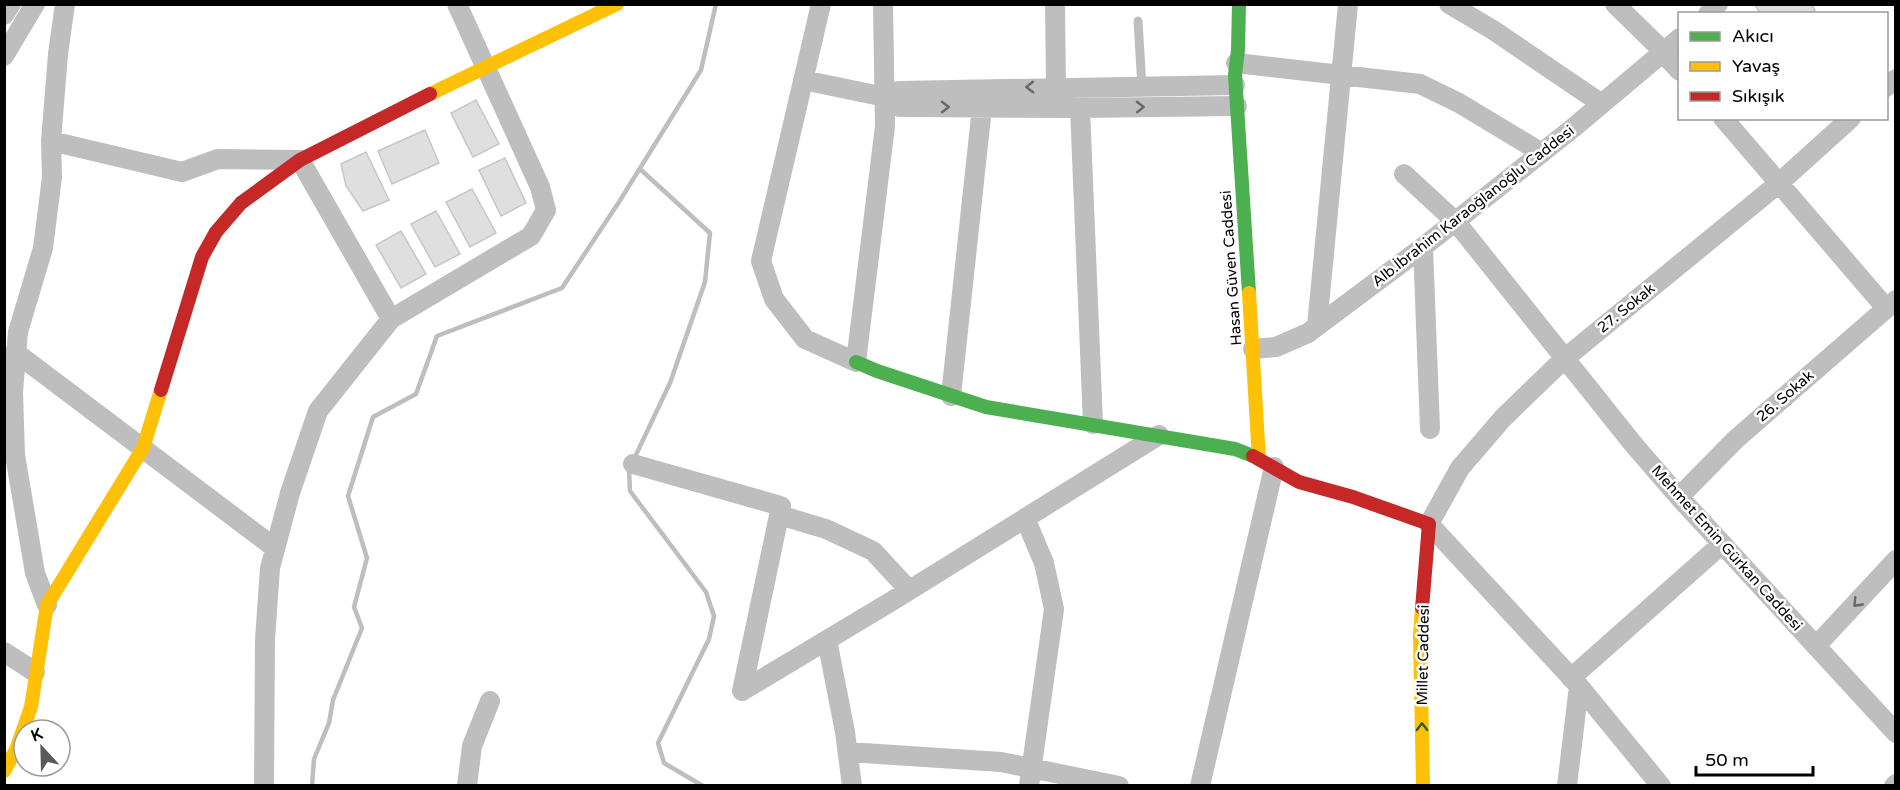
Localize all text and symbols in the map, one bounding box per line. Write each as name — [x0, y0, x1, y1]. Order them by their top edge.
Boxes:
legend — [1678, 12, 1888, 120]
text: Akıcı — [1732, 25, 1774, 47]
text: Yavaş — [1732, 55, 1780, 77]
one-way arrow — [1025, 81, 1034, 94]
text: Sıkışık — [1732, 85, 1785, 107]
one-way arrow — [941, 101, 950, 113]
one-way arrow — [1136, 101, 1145, 113]
street label: Alb.İbrahim Karaoğlanoğlu Caddesi — [1368, 121, 1578, 291]
street label: Hasan Güven Caddesi — [1217, 190, 1245, 346]
street label: 27. Sokak — [1594, 279, 1658, 337]
street label: 26. Sokak — [1753, 366, 1817, 426]
street label: Mehmet Emin Gürkan Caddesi — [1648, 461, 1806, 635]
one-way arrow — [1853, 596, 1864, 607]
street label: Millet Caddesi — [1413, 604, 1433, 706]
north arrow — [12, 718, 72, 778]
one-way arrow — [1416, 723, 1428, 732]
text: K — [28, 724, 46, 746]
scale bar — [1696, 739, 1813, 777]
text: 50 m — [1705, 749, 1749, 771]

